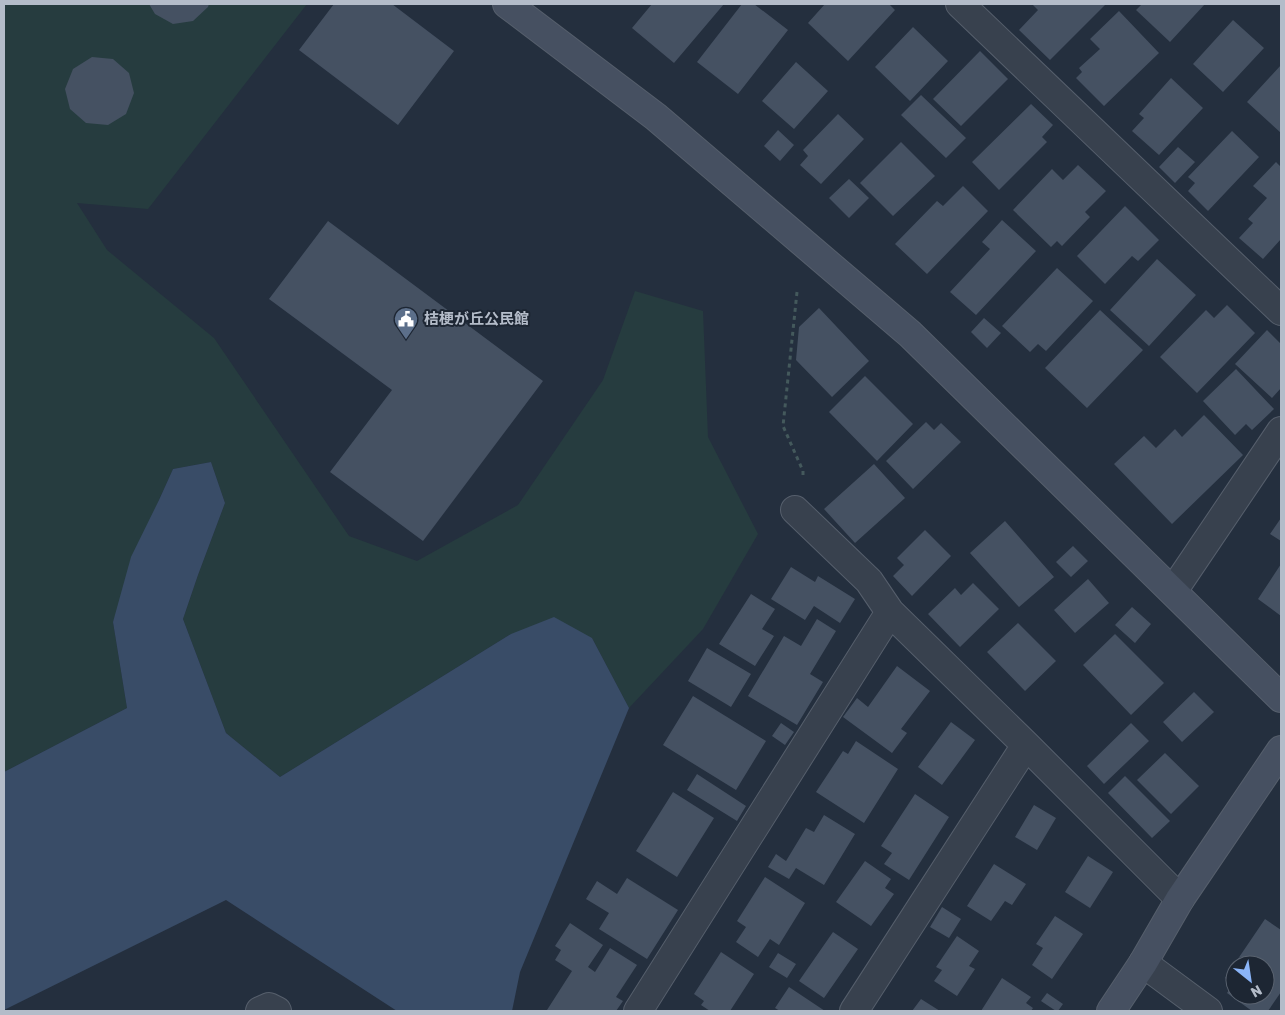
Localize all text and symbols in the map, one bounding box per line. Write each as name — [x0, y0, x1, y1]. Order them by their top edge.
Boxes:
public building icon: 桔梗が丘公民館 — [393, 306, 419, 340]
place label: 桔梗が丘公民館 — [424, 310, 529, 328]
north arrow — [1225, 955, 1275, 1005]
text: N — [1248, 981, 1265, 1001]

